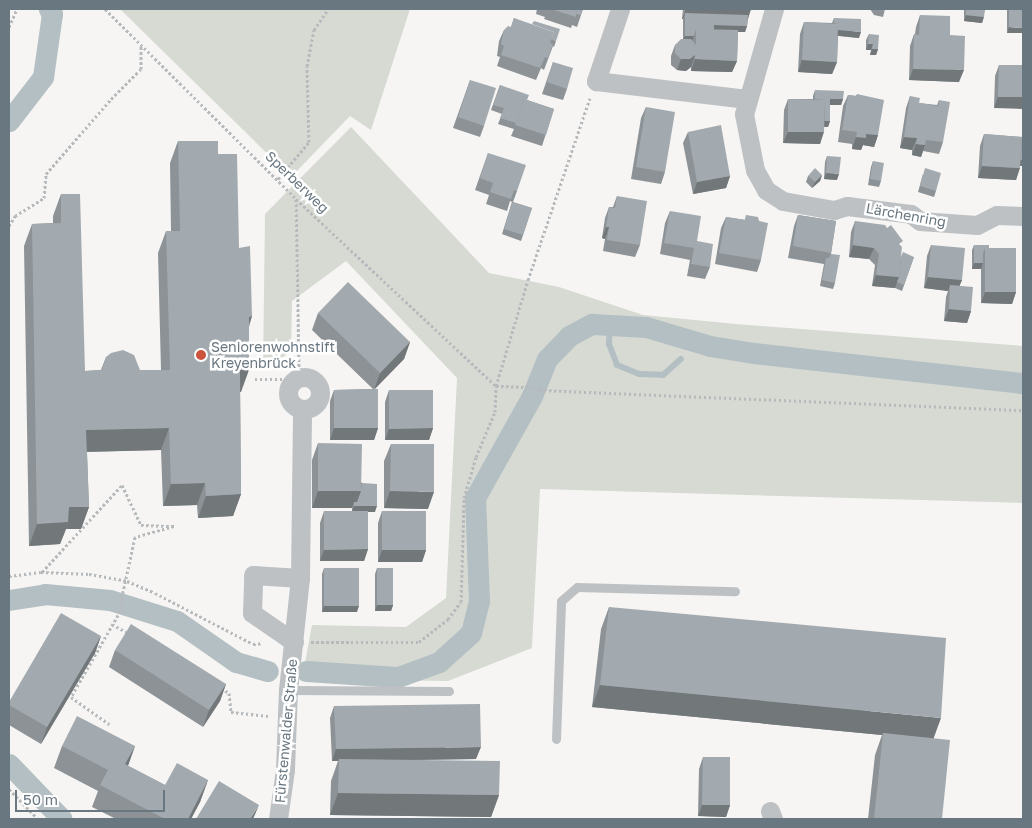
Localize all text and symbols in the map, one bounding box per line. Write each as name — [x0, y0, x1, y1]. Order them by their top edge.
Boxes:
street label: Sperberweg — [262, 148, 332, 216]
street label: Lärchenring — [865, 200, 947, 230]
place label: Seniorenwohnstift Kreyenbrück — [211, 339, 335, 372]
marker: Seniorenwohnstift Kreyenbrück — [195, 349, 207, 361]
street label: Fürstenwalder Straße — [271, 658, 301, 804]
scale bar — [18, 780, 168, 812]
text: 50 m — [23, 790, 58, 808]

